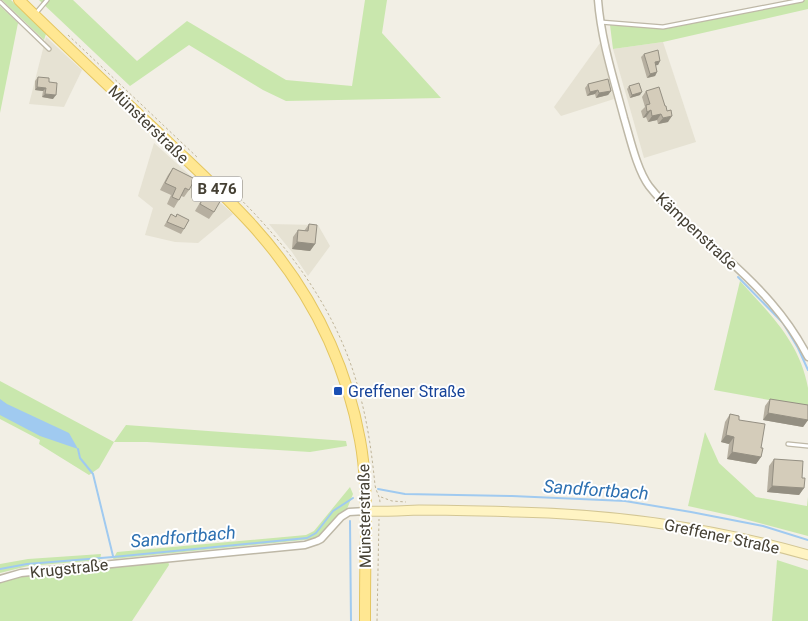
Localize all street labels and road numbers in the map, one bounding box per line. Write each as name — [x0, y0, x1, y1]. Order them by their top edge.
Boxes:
street label: Münsterstraße — [105, 81, 193, 167]
road number: B 476 — [192, 176, 242, 202]
street label: Kämpenstraße — [652, 189, 741, 274]
street label: Münsterstraße — [354, 464, 375, 568]
street label: Greffener Straße — [663, 515, 781, 558]
street label: Krugstraße — [29, 555, 109, 582]

